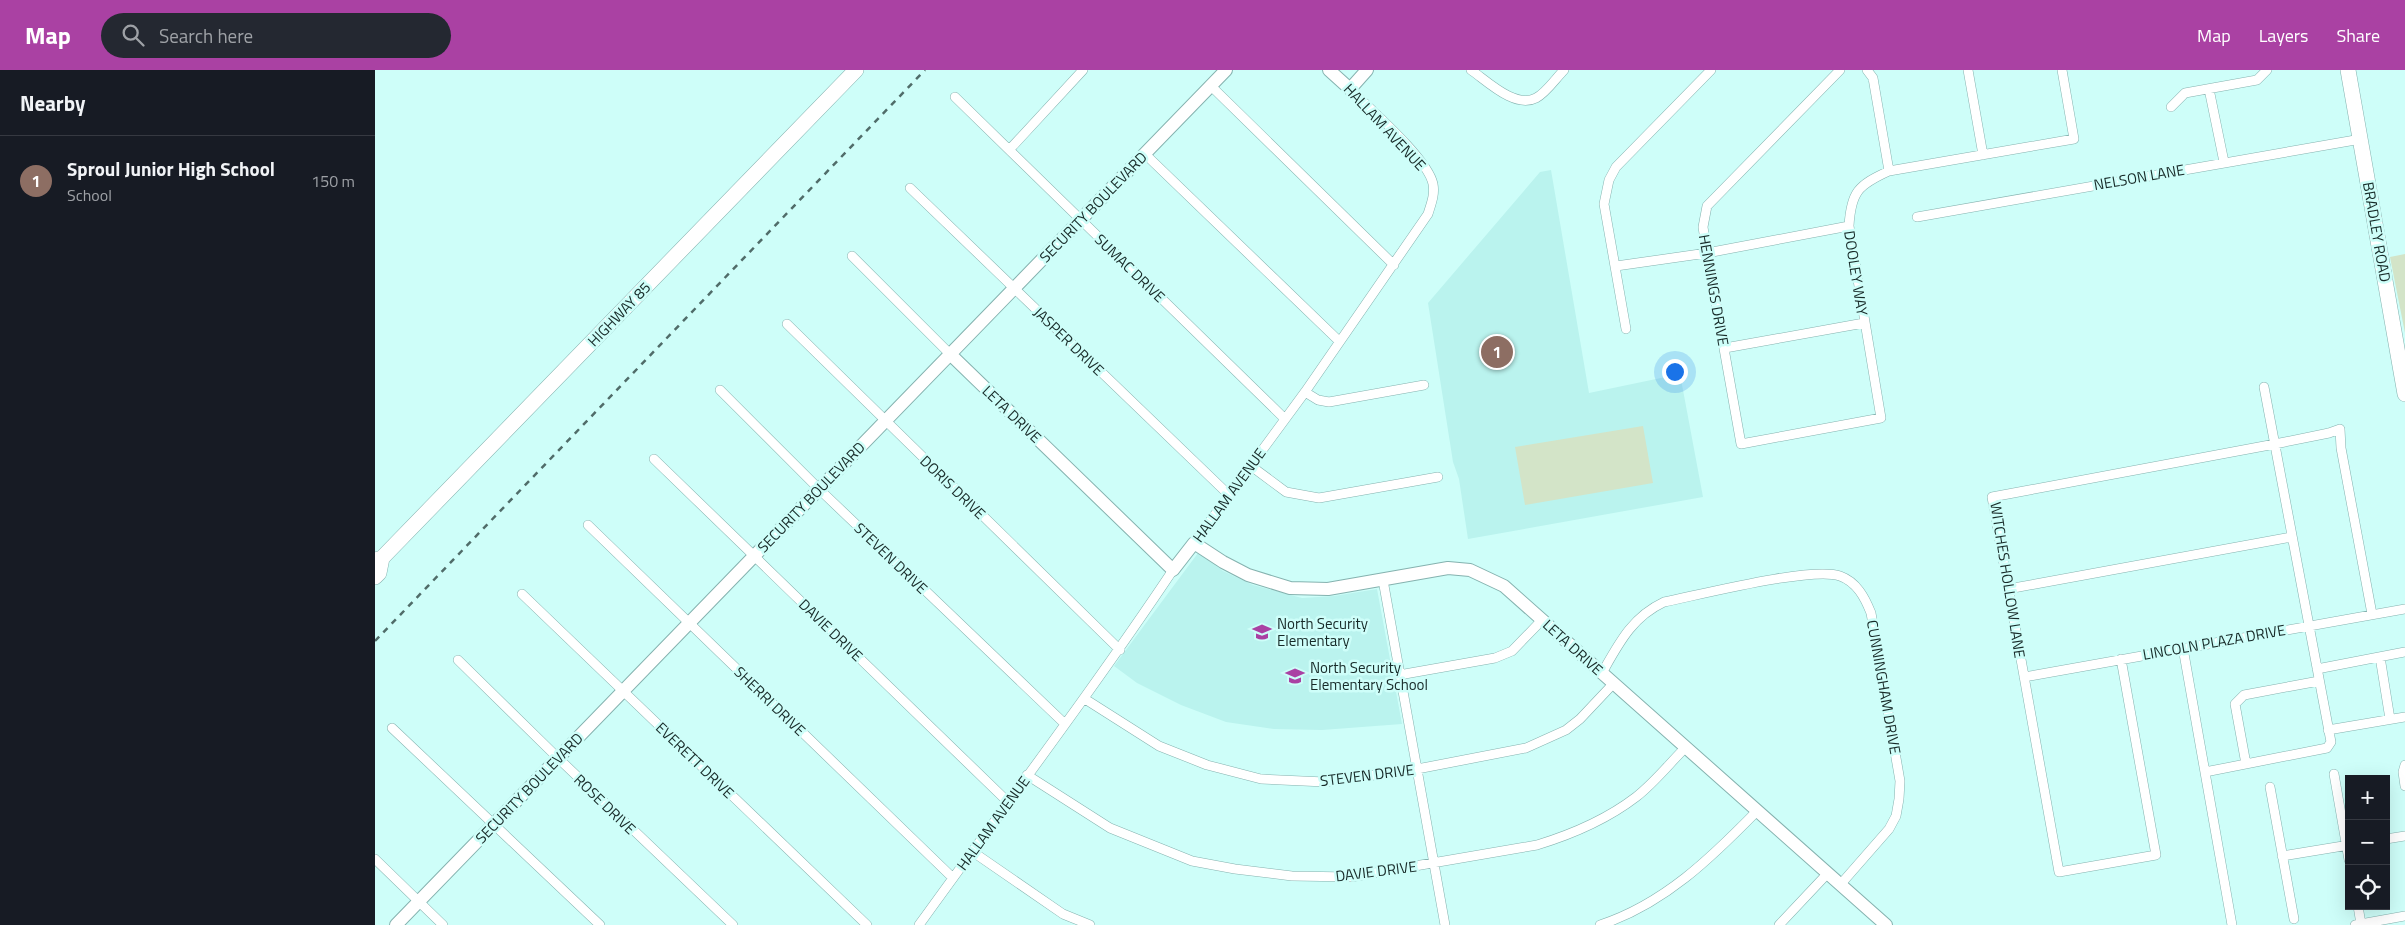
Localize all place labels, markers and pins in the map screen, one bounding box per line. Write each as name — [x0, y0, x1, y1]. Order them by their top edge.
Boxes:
pin: 1 — [1481, 333, 1513, 371]
place label: North Security Elementary — [1277, 612, 1368, 652]
school or university icon: North Security Elementary — [1251, 621, 1273, 643]
place label: North Security Elementary School — [1310, 656, 1428, 696]
school or university icon: North Security Elementary School — [1284, 665, 1306, 687]

